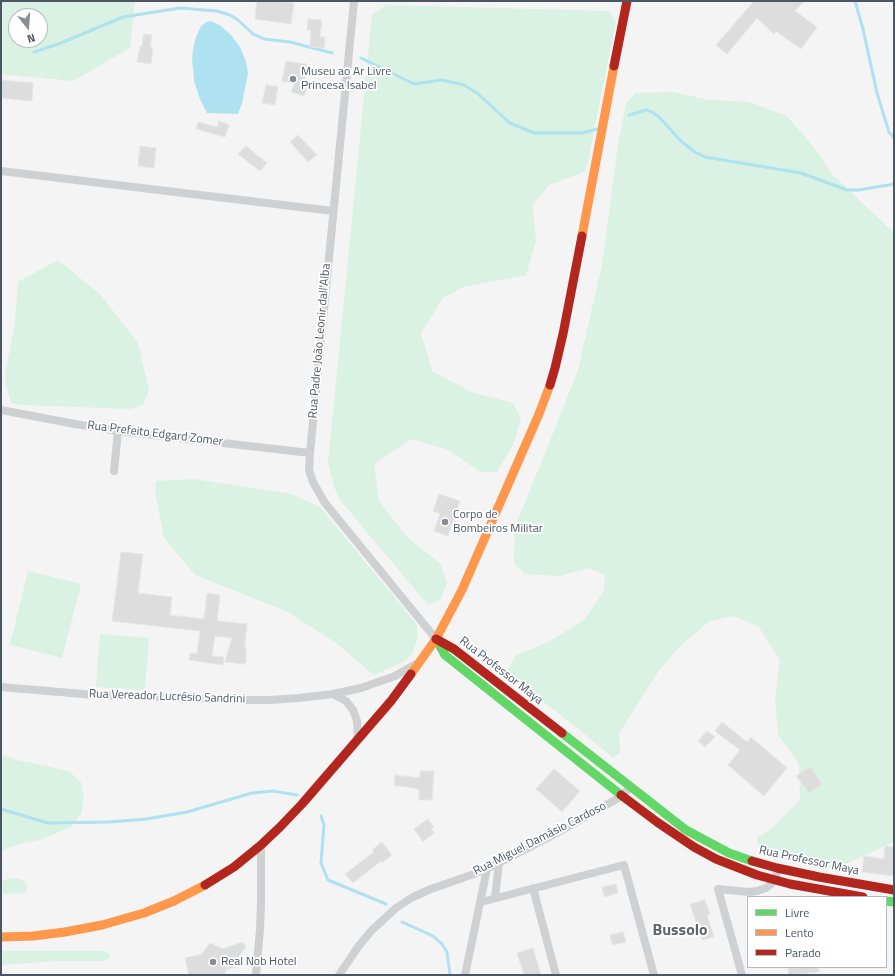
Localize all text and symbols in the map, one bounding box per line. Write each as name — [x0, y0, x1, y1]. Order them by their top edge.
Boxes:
north arrow — [8, 8, 48, 48]
text: N — [25, 30, 37, 47]
place label: Museu ao Ar Livre Princesa Isabel — [301, 65, 391, 93]
marker: Museu ao Ar Livre Princesa Isabel — [288, 74, 298, 84]
street label: Rua Padre João Leonir dall'Alba — [306, 263, 334, 419]
street label: Rua Prefeito Edgard Zomer — [87, 419, 223, 449]
place label: Corpo de Bombeiros Militar — [453, 508, 543, 536]
marker: Corpo de Bombeiros Militar — [440, 517, 450, 527]
street label: Rua Professor Maya — [456, 634, 546, 708]
street label: Rua Vereador Lucrésio Sandrini — [89, 687, 245, 707]
street label: Rua Miguel Damásio Cardoso — [471, 799, 609, 879]
street label: Rua Professor Maya — [758, 843, 860, 879]
legend — [747, 896, 887, 968]
text: Livre — [785, 903, 809, 922]
district label: Bussolo — [652, 921, 708, 941]
text: Lento — [785, 923, 814, 942]
text: Parado — [785, 943, 821, 962]
place label: Real Nob Hotel — [221, 955, 296, 969]
marker: Real Nob Hotel — [208, 957, 218, 967]

